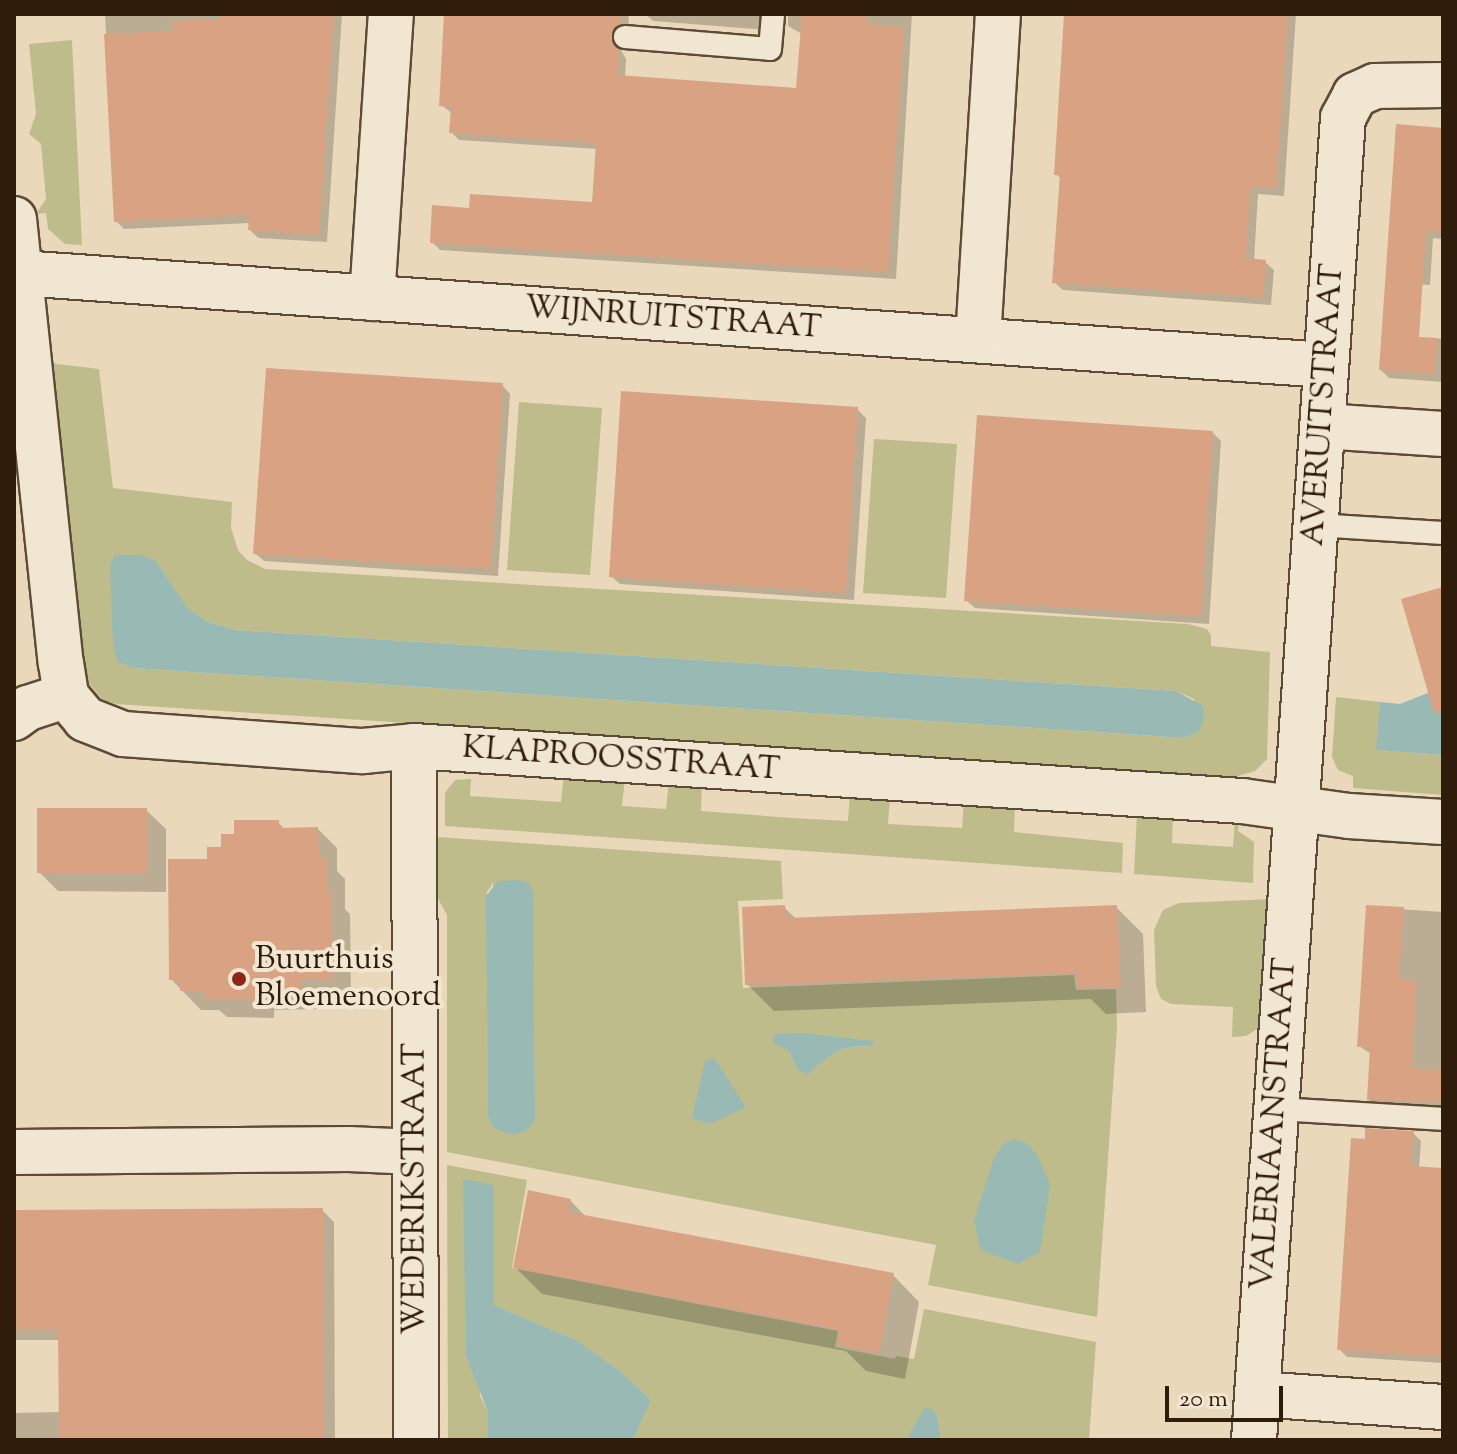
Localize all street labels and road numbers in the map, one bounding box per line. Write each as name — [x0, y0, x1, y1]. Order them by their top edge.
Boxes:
street label: AVERUITSTRAAT — [1295, 263, 1353, 547]
street label: WIJNRUITSTRAAT — [523, 289, 823, 349]
street label: KLAPROOSSTRAAT — [461, 730, 781, 790]
street label: VALERIAANSTRAAT — [1244, 957, 1306, 1291]
street label: WEDERIKSTRAAT — [397, 1043, 435, 1335]

